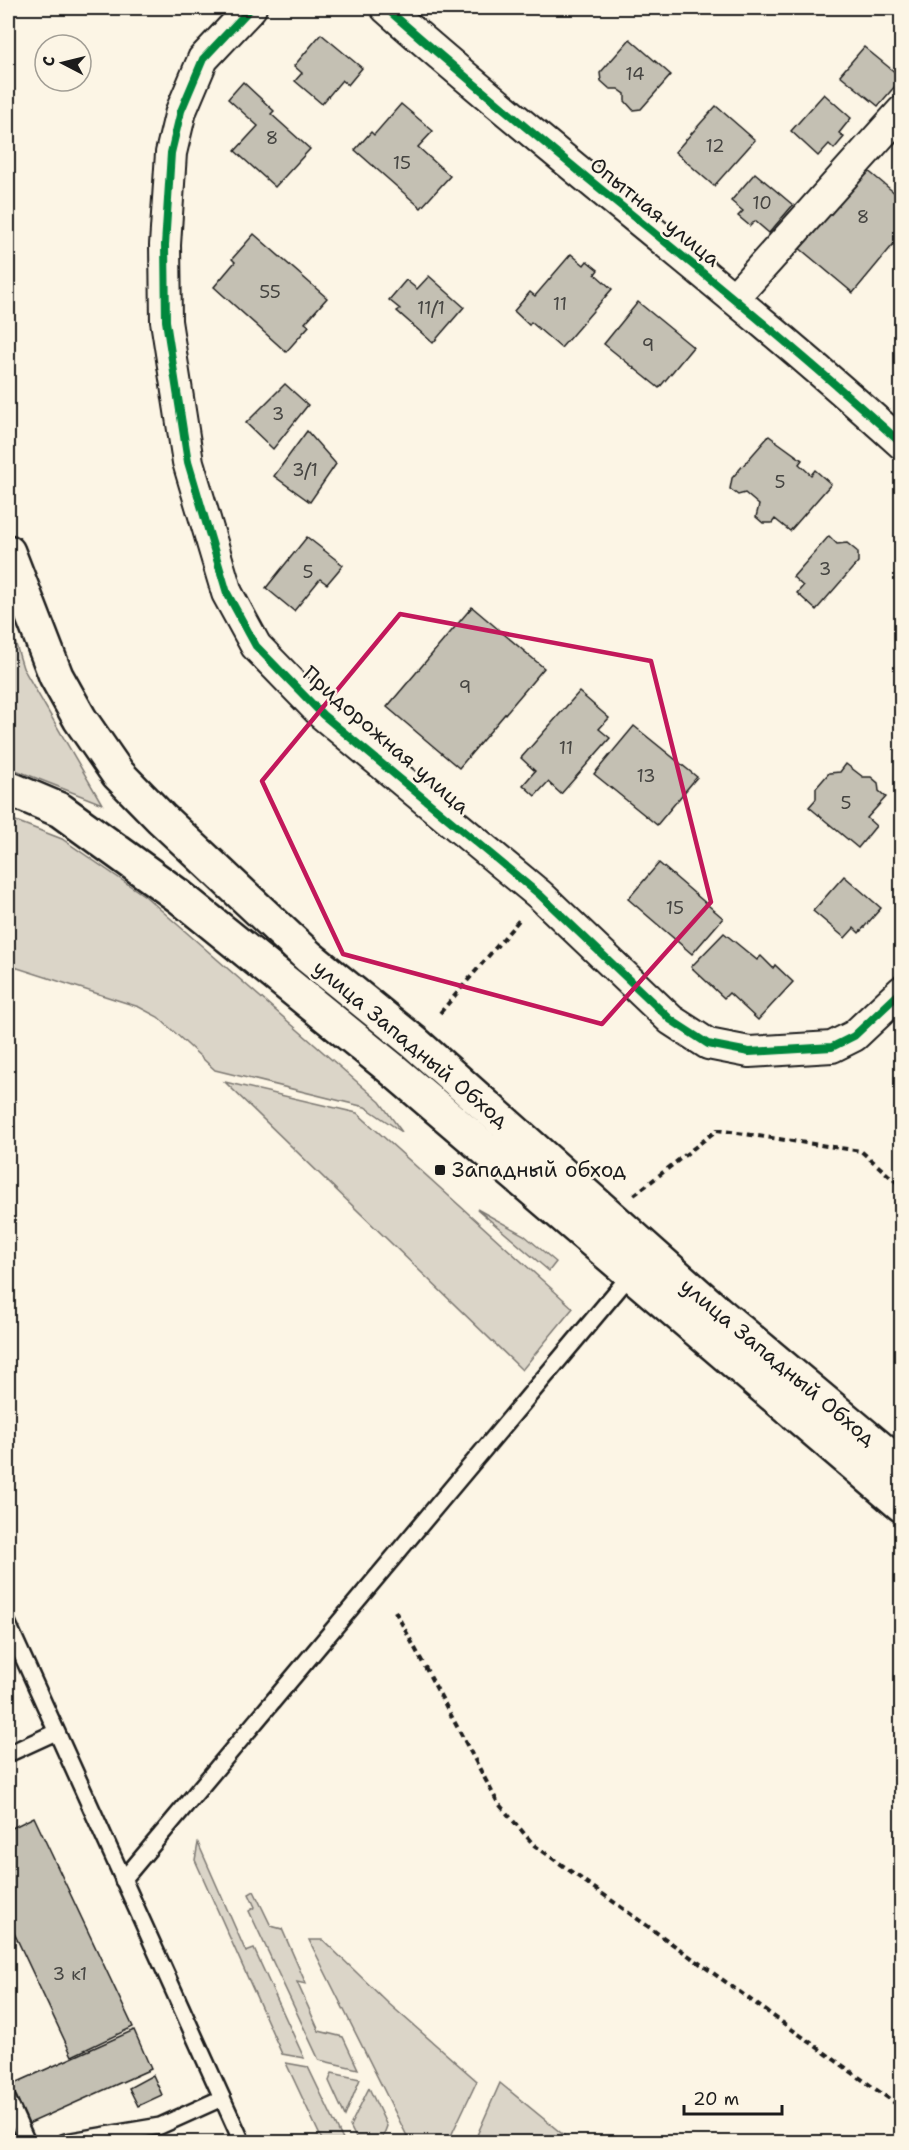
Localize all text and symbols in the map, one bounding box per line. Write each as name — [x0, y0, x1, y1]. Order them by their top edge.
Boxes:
north arrow — [33, 33, 93, 93]
text: С — [38, 55, 60, 67]
house number: 14 — [625, 62, 645, 86]
house number: 8 — [266, 126, 278, 150]
house number: 12 — [705, 134, 725, 158]
house number: 15 — [393, 151, 411, 175]
street label: Опытная улица — [584, 151, 726, 273]
house number: 10 — [752, 191, 772, 215]
house number: 8 — [857, 205, 869, 229]
house number: 55 — [259, 280, 281, 304]
house number: 11 — [553, 292, 567, 316]
house number: 11/1 — [417, 296, 445, 320]
house number: 9 — [642, 333, 654, 357]
house number: 3 — [272, 402, 284, 426]
house number: 3/1 — [292, 458, 318, 482]
house number: 5 — [774, 470, 786, 494]
house number: 3 — [819, 557, 831, 581]
house number: 5 — [302, 560, 314, 584]
street label: Придорожная улица — [297, 660, 475, 820]
house number: 9 — [459, 675, 471, 699]
house number: 11 — [559, 736, 573, 760]
house number: 13 — [636, 764, 656, 788]
house number: 5 — [840, 791, 852, 815]
house number: 15 — [666, 896, 684, 920]
street label: улица Западный Обход — [307, 954, 515, 1134]
place label: Западный обход — [452, 1156, 626, 1184]
marker: Западный обход — [433, 1163, 447, 1177]
street label: улица Западный Обход — [674, 1272, 882, 1452]
house number: 3 к1 — [53, 1962, 87, 1986]
scale bar — [684, 2078, 782, 2116]
text: 20 m — [693, 2087, 739, 2111]

